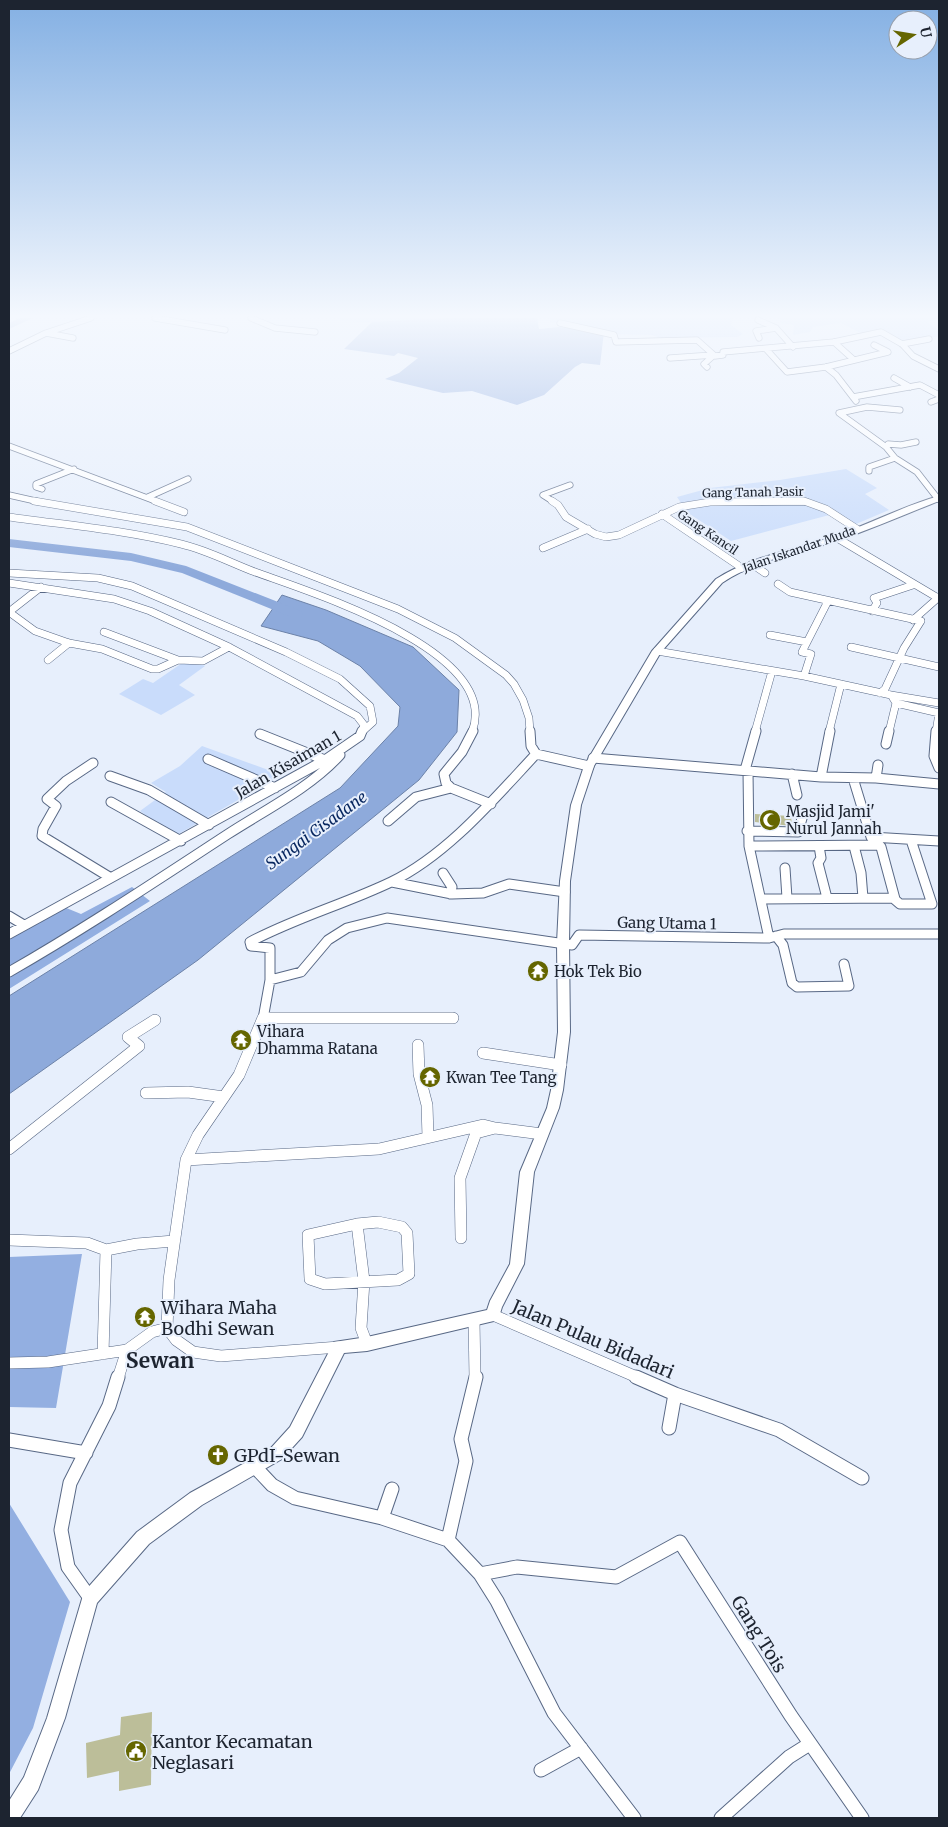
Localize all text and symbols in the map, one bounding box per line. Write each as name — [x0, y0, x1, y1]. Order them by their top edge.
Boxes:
north arrow — [888, 10, 938, 60]
text: U — [916, 25, 936, 40]
street label: Gang Tanah Pasir — [702, 484, 805, 500]
street label: Gang Kancil — [675, 506, 741, 558]
street label: Jalan Iskandar Muda — [740, 522, 858, 576]
street label: Jalan Kisaiman 1 — [231, 726, 344, 802]
water label: Sungai Cisadane — [261, 786, 371, 874]
place label: Masjid Jami' Nurul Jannah — [786, 802, 882, 838]
mosque icon: Masjid Jami' Nurul Jannah — [758, 808, 782, 832]
street label: Gang Utama 1 — [617, 913, 717, 933]
temple icon: Hok Tek Bio — [526, 959, 550, 983]
place label: Hok Tek Bio — [554, 962, 642, 981]
place label: Vihara Dhamma Ratana — [256, 1022, 378, 1058]
temple icon: Vihara Dhamma Ratana — [229, 1028, 253, 1052]
temple icon: Kwan Tee Tang — [418, 1065, 442, 1089]
place label: Kwan Tee Tang — [446, 1068, 557, 1087]
street label: Jalan Pulau Bidadari — [508, 1294, 678, 1384]
place label: Wihara Maha Bodhi Sewan — [160, 1296, 277, 1340]
temple icon: Wihara Maha Bodhi Sewan — [133, 1305, 157, 1329]
district label: Sewan — [126, 1347, 194, 1374]
church icon: GPdI-Sewan — [206, 1443, 230, 1467]
place label: GPdI-Sewan — [234, 1444, 340, 1467]
street label: Gang Tois — [726, 1591, 792, 1677]
place label: Kantor Kecamatan Neglasari — [152, 1730, 313, 1774]
public building icon: Kantor Kecamatan Neglasari — [124, 1739, 148, 1763]

